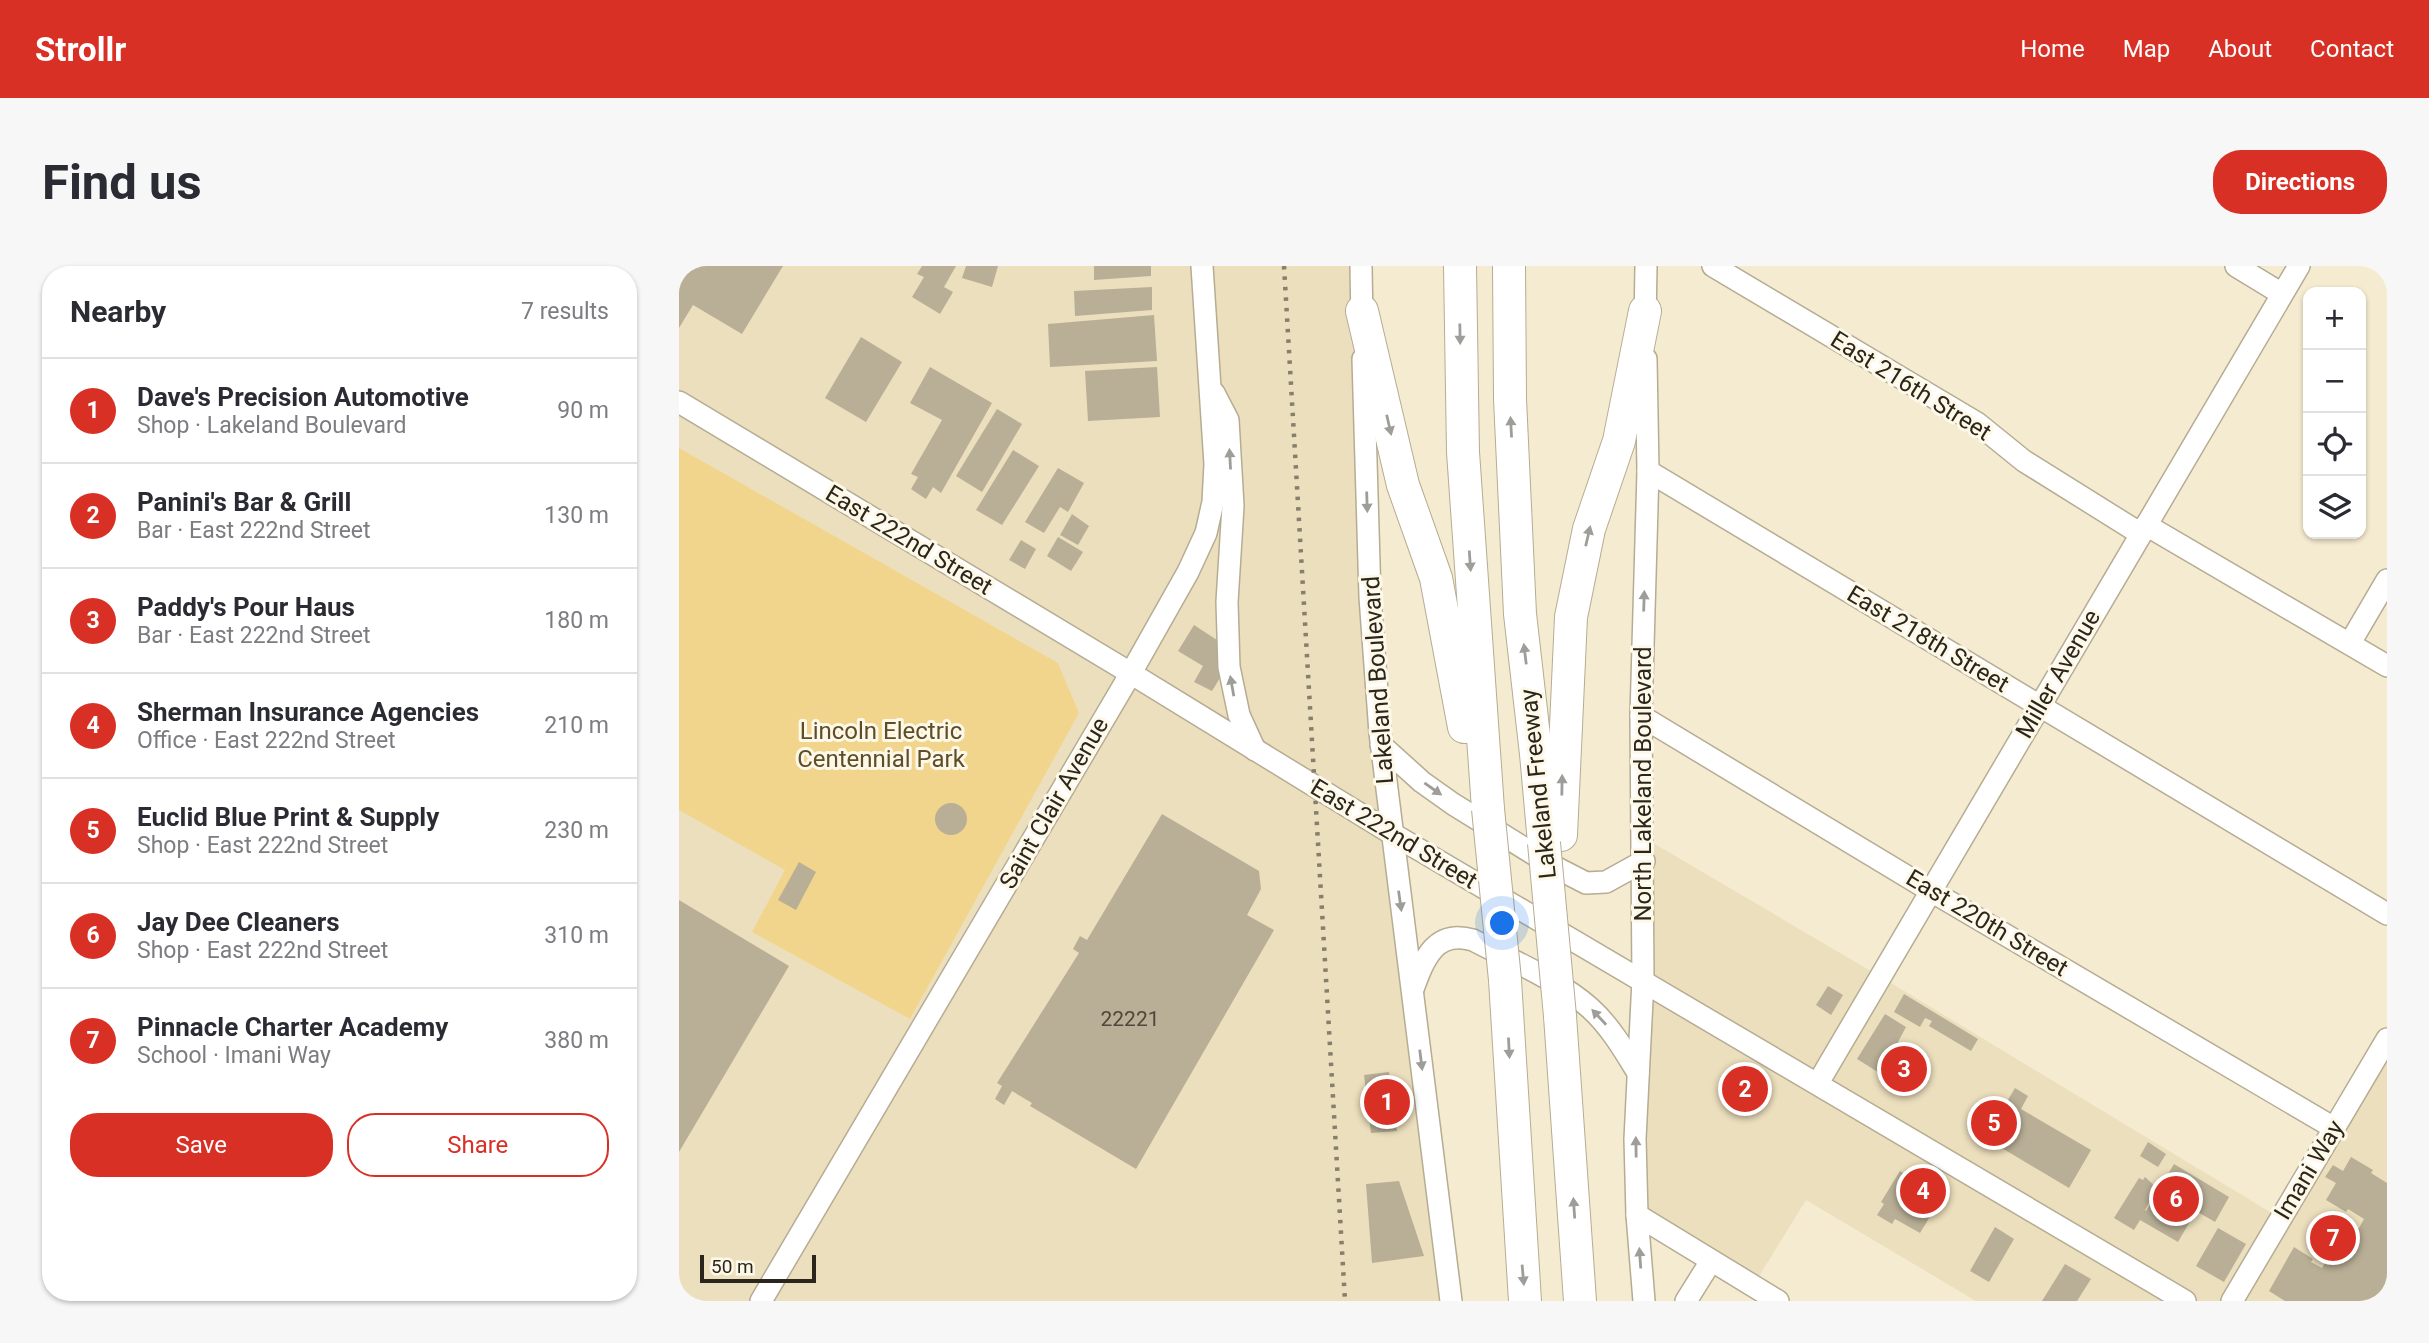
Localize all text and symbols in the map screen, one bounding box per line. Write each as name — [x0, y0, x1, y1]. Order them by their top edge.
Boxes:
text: Strollr — [35, 30, 126, 69]
text: Home — [2020, 35, 2085, 63]
text: Map — [2123, 35, 2170, 63]
text: About — [2208, 35, 2272, 63]
text: Contact — [2310, 35, 2394, 63]
button: Directions — [2213, 150, 2387, 214]
text: Find us — [42, 154, 202, 211]
map controls — [2303, 287, 2366, 539]
button: + — [2303, 287, 2366, 350]
text: Nearby — [70, 294, 166, 329]
text: 7 results — [521, 298, 609, 325]
one-way arrow — [1454, 323, 1466, 345]
street label: East 216th Street — [1826, 325, 1996, 447]
button: − — [2303, 350, 2366, 413]
text: Dave's Precision Automotive — [137, 382, 469, 412]
text: 1 — [86, 397, 100, 424]
text: 90 m — [557, 397, 609, 424]
text: Shop · Lakeland Boulevard — [137, 412, 407, 439]
button: locate — [2303, 413, 2366, 476]
one-way arrow — [1384, 414, 1395, 436]
one-way arrow — [1506, 415, 1517, 437]
one-way arrow — [1225, 448, 1236, 470]
button: layers — [2303, 476, 2366, 539]
street label: East 222nd Street — [821, 479, 998, 601]
text: Panini's Bar & Grill — [137, 487, 351, 517]
one-way arrow — [1362, 491, 1373, 513]
text: 2 — [86, 502, 100, 529]
text: 130 m — [544, 502, 609, 529]
text: Bar · East 222nd Street — [137, 517, 371, 544]
one-way arrow — [1583, 524, 1594, 546]
one-way arrow — [1465, 551, 1476, 573]
street label: Lakeland Boulevard — [1357, 575, 1399, 785]
street label: East 218th Street — [1842, 580, 2014, 698]
one-way arrow — [1639, 590, 1650, 612]
text: Paddy's Pour Haus — [137, 592, 355, 622]
street label: Miller Avenue — [2010, 605, 2106, 743]
text: 3 — [86, 607, 100, 634]
text: 180 m — [544, 607, 609, 634]
text: Bar · East 222nd Street — [137, 622, 371, 649]
one-way arrow — [1519, 642, 1530, 664]
street label: North Lakeland Boulevard — [1629, 646, 1657, 922]
one-way arrow — [1226, 675, 1237, 697]
street label: Lakeland Freeway — [1514, 687, 1562, 880]
text: Sherman Insurance Agencies — [137, 697, 479, 727]
text: 4 — [86, 712, 100, 739]
text: 210 m — [544, 712, 609, 739]
street label: Saint Clair Avenue — [994, 712, 1114, 894]
park label: Lincoln Electric Centennial Park — [797, 717, 966, 773]
text: Office · East 222nd Street — [137, 727, 396, 754]
street label: East 222nd Street — [1306, 773, 1483, 895]
one-way arrow — [1556, 774, 1567, 796]
one-way arrow — [1424, 782, 1442, 796]
text: Euclid Blue Print & Supply — [137, 802, 439, 832]
text: 5 — [86, 817, 100, 844]
text: 230 m — [544, 817, 609, 844]
text: Shop · East 222nd Street — [137, 832, 388, 859]
street label: East 220th Street — [1901, 864, 2073, 982]
one-way arrow — [1395, 890, 1406, 912]
your location — [1485, 906, 1519, 940]
text: Jay Dee Cleaners — [137, 907, 340, 937]
text: 6 — [86, 922, 100, 949]
text: 310 m — [544, 922, 609, 949]
text: Shop · East 222nd Street — [137, 937, 388, 964]
house number: 22221 — [1100, 1007, 1160, 1031]
one-way arrow — [1591, 1009, 1607, 1026]
text: Pinnacle Charter Academy — [137, 1012, 448, 1042]
text: 7 — [86, 1027, 100, 1054]
text: 380 m — [544, 1027, 609, 1054]
one-way arrow — [1503, 1037, 1514, 1059]
text: School · Imani Way — [137, 1042, 331, 1069]
pin: 3 — [1881, 1043, 1927, 1095]
one-way arrow — [1416, 1049, 1427, 1071]
pin: 2 — [1722, 1063, 1768, 1115]
pin: 1 — [1364, 1076, 1410, 1128]
pin: 5 — [1971, 1097, 2017, 1149]
button: Save — [70, 1113, 333, 1177]
button: Share — [347, 1113, 609, 1177]
street label: Imani Way — [2268, 1115, 2350, 1225]
one-way arrow — [1630, 1135, 1642, 1157]
pin: 4 — [1900, 1165, 1946, 1217]
pin: 6 — [2153, 1173, 2199, 1225]
one-way arrow — [1568, 1197, 1579, 1219]
pin: 7 — [2310, 1212, 2356, 1264]
one-way arrow — [1634, 1247, 1645, 1269]
scale bar — [700, 1252, 815, 1284]
text: 50 m — [711, 1255, 754, 1278]
one-way arrow — [1518, 1265, 1529, 1287]

